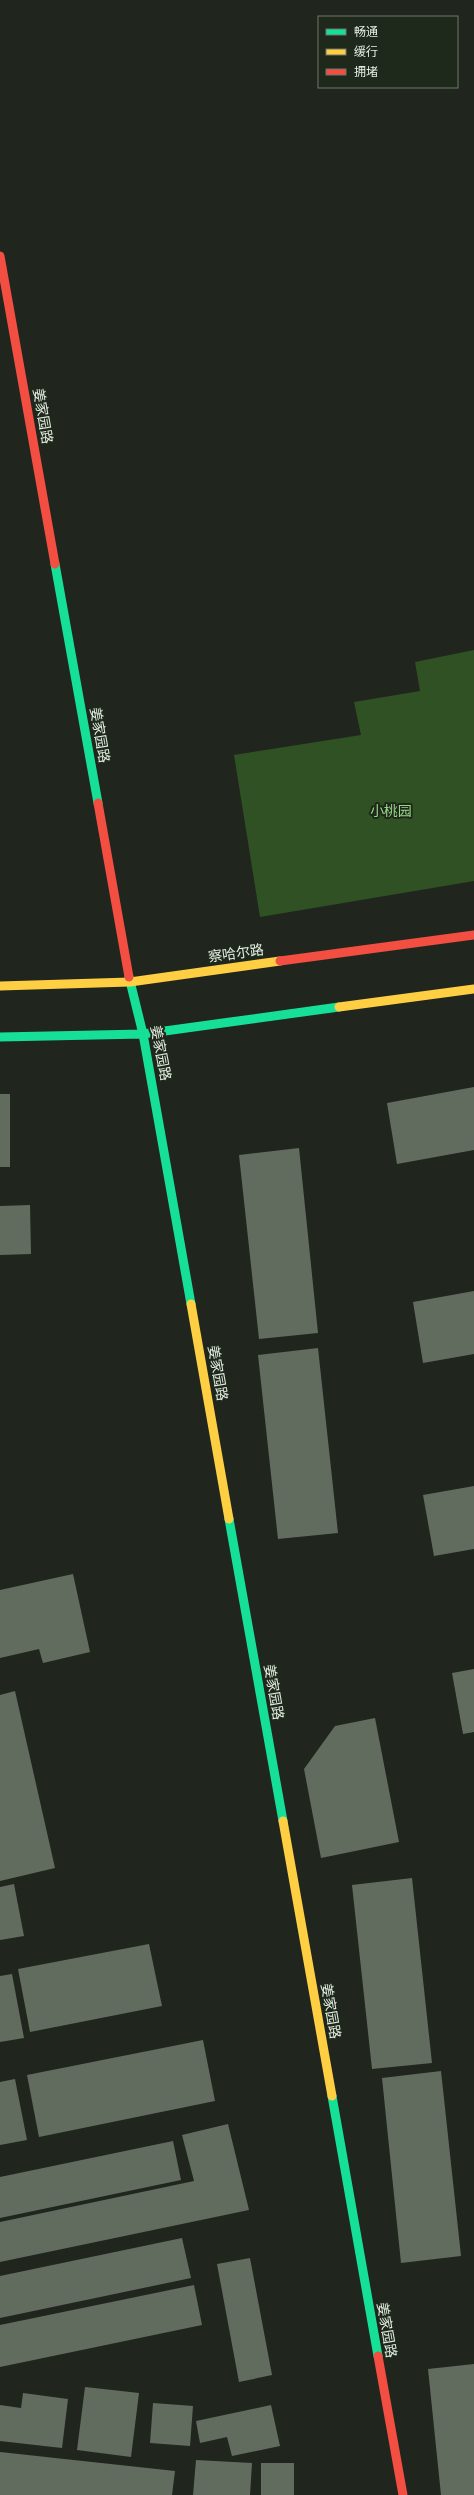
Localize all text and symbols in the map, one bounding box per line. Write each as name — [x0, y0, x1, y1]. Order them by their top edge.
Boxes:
legend — [318, 16, 458, 88]
text: 畅通 — [354, 25, 378, 39]
text: 缓行 — [354, 45, 378, 59]
text: 拥堵 — [354, 65, 378, 79]
street label: 姜家园路 — [30, 387, 56, 445]
street label: 姜家园路 — [87, 706, 113, 764]
park label: 小桃园 — [370, 803, 412, 819]
street label: 察哈尔路 — [207, 941, 265, 965]
street label: 姜家园路 — [148, 1024, 174, 1082]
street label: 姜家园路 — [205, 1344, 231, 1402]
street label: 姜家园路 — [261, 1663, 287, 1721]
street label: 姜家园路 — [318, 1982, 344, 2040]
street label: 姜家园路 — [374, 2301, 400, 2359]

